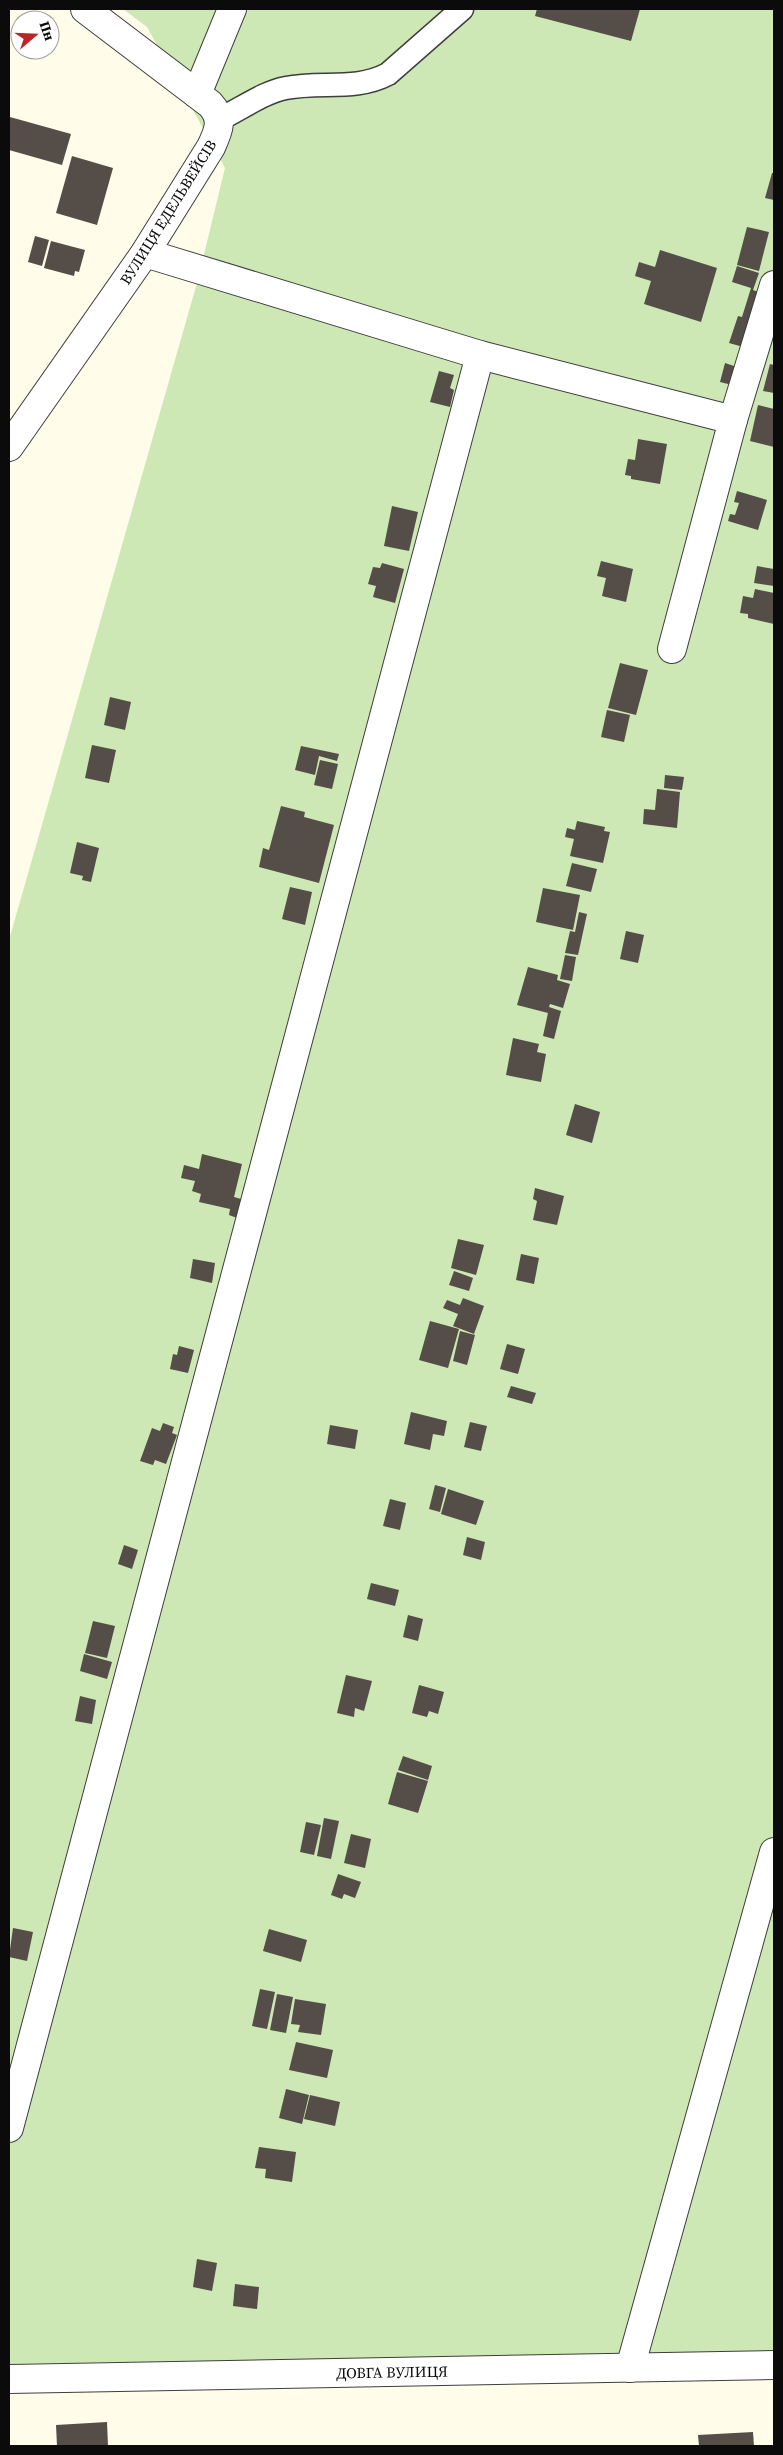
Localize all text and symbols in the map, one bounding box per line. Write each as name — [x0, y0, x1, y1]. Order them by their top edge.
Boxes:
north arrow — [10, 10, 60, 60]
text: Пн — [35, 18, 60, 43]
street label: ВУЛИЦЯ ЕДЕЛЬВЕЙСІВ — [115, 136, 221, 288]
street label: ДОВГА ВУЛИЦЯ — [336, 2361, 448, 2383]

